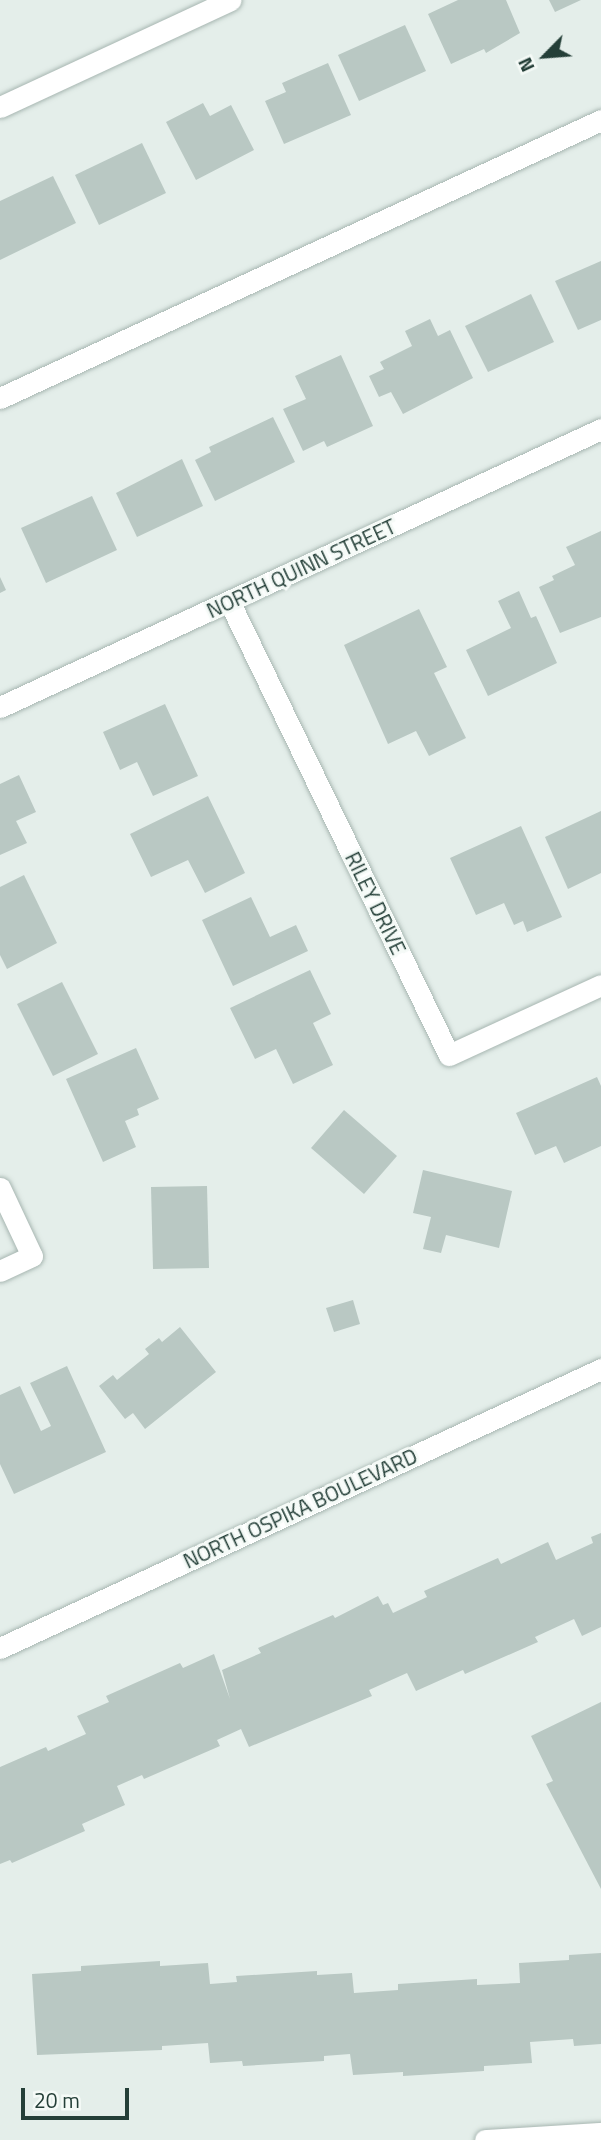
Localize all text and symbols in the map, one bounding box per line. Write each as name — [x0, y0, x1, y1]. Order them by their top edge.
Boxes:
north arrow — [510, 21, 580, 91]
text: N — [510, 53, 541, 77]
street label: NORTH QUINN STREET — [202, 513, 400, 623]
street label: RILEY DRIVE — [340, 848, 412, 958]
street label: NORTH OSPIKA BOULEVARD — [179, 1443, 421, 1573]
scale bar — [24, 2074, 133, 2118]
text: 20 m — [34, 2084, 80, 2116]

